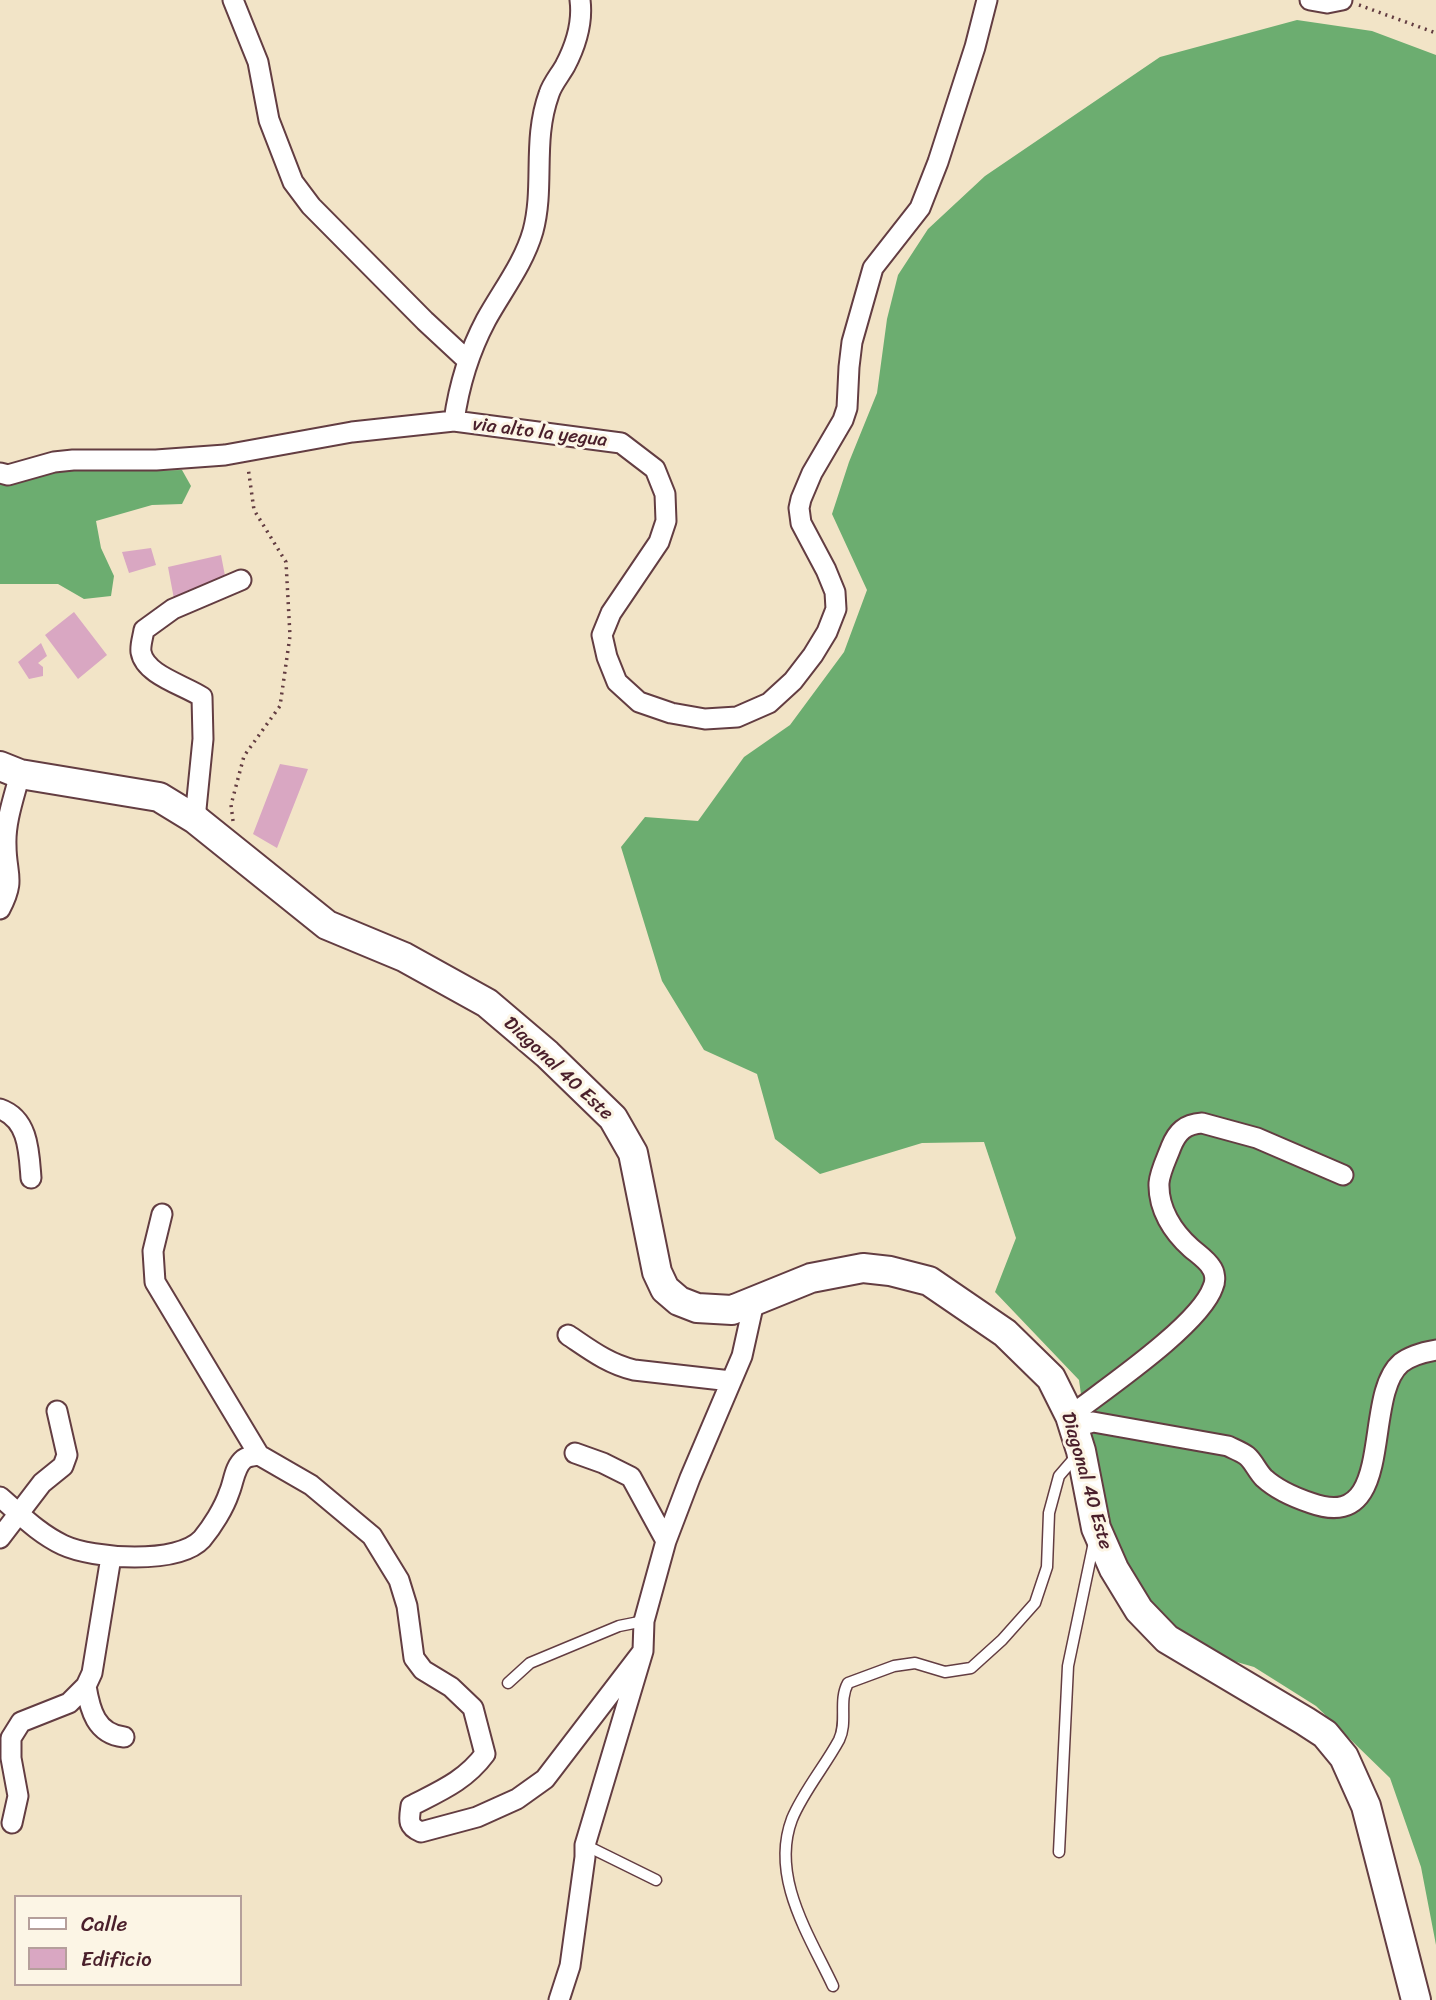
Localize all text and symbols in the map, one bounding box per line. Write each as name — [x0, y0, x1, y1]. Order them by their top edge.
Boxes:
street label: via alto la yegua — [471, 413, 609, 453]
street label: Diagonal 40 Este — [498, 1012, 618, 1126]
street label: Diagonal 40 Este — [1056, 1410, 1116, 1552]
legend — [14, 1895, 242, 1986]
text: Calle — [81, 1905, 127, 1943]
text: Edificio — [81, 1940, 152, 1978]

